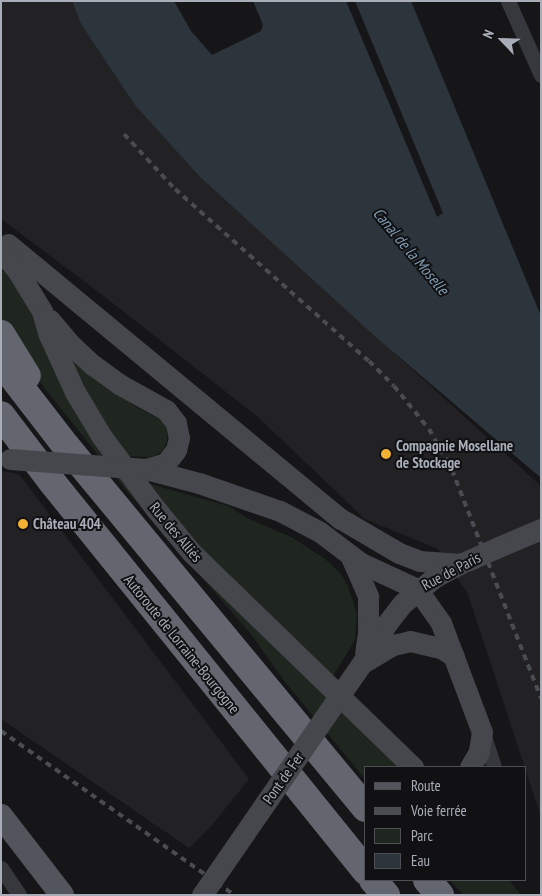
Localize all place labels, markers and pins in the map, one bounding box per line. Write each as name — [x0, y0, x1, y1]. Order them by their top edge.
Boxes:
place label: Compagnie Mosellane de Stockage — [396, 436, 513, 471]
marker: Compagnie Mosellane de Stockage — [380, 448, 392, 460]
place label: Château 404 — [33, 515, 101, 533]
marker: Château 404 — [17, 518, 29, 530]

